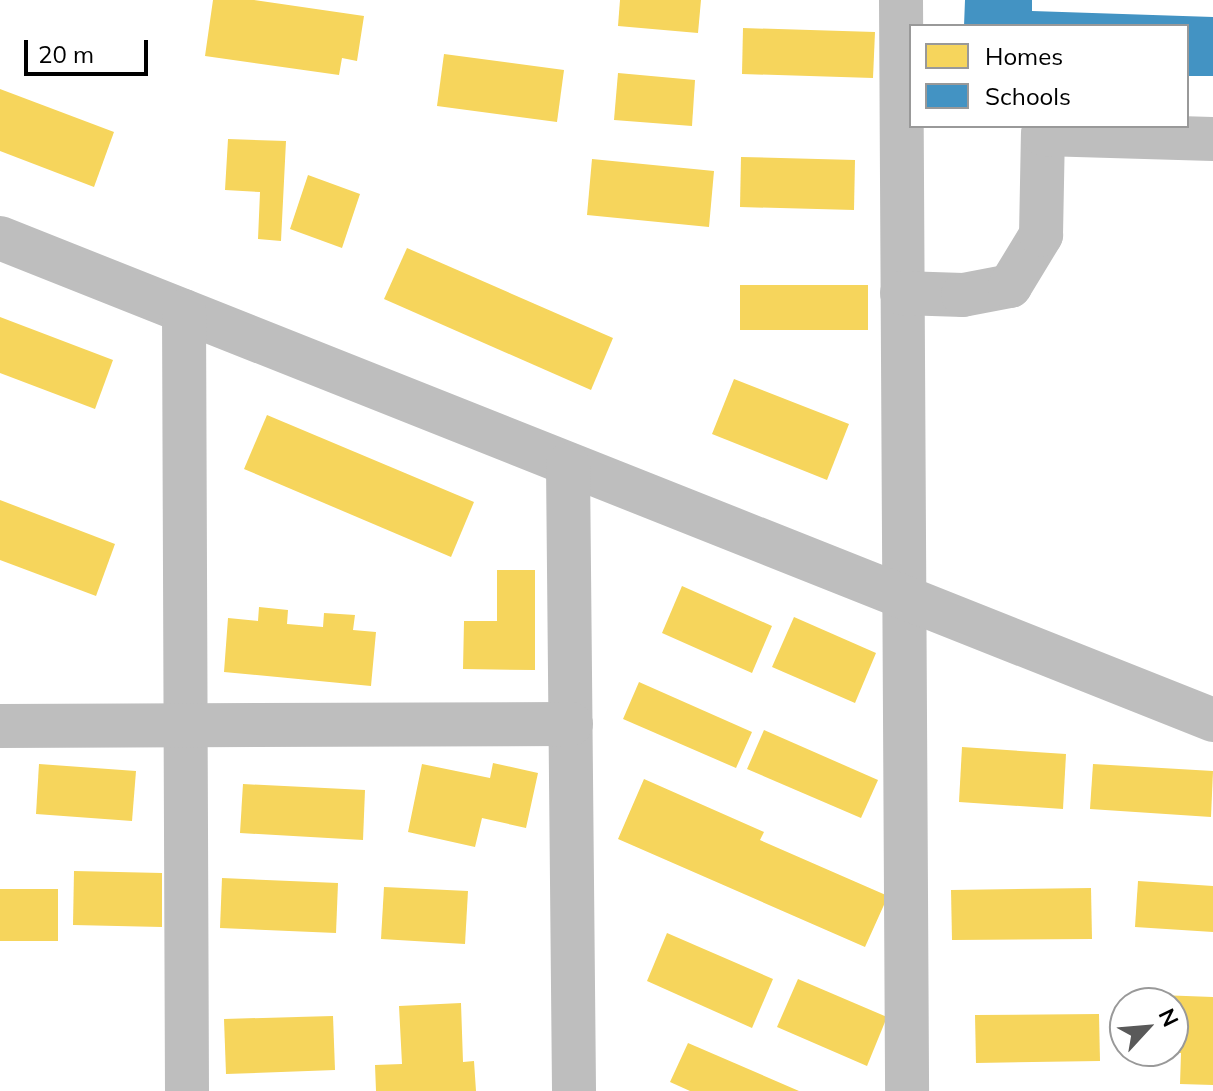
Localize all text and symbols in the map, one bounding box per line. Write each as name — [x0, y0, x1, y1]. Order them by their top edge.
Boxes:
scale bar — [28, 24, 152, 74]
legend — [909, 24, 1189, 128]
text: 20 m — [38, 39, 94, 69]
text: Homes — [985, 41, 1063, 71]
text: Schools — [985, 81, 1071, 111]
north arrow — [1109, 987, 1189, 1067]
text: N — [1153, 1004, 1185, 1031]

